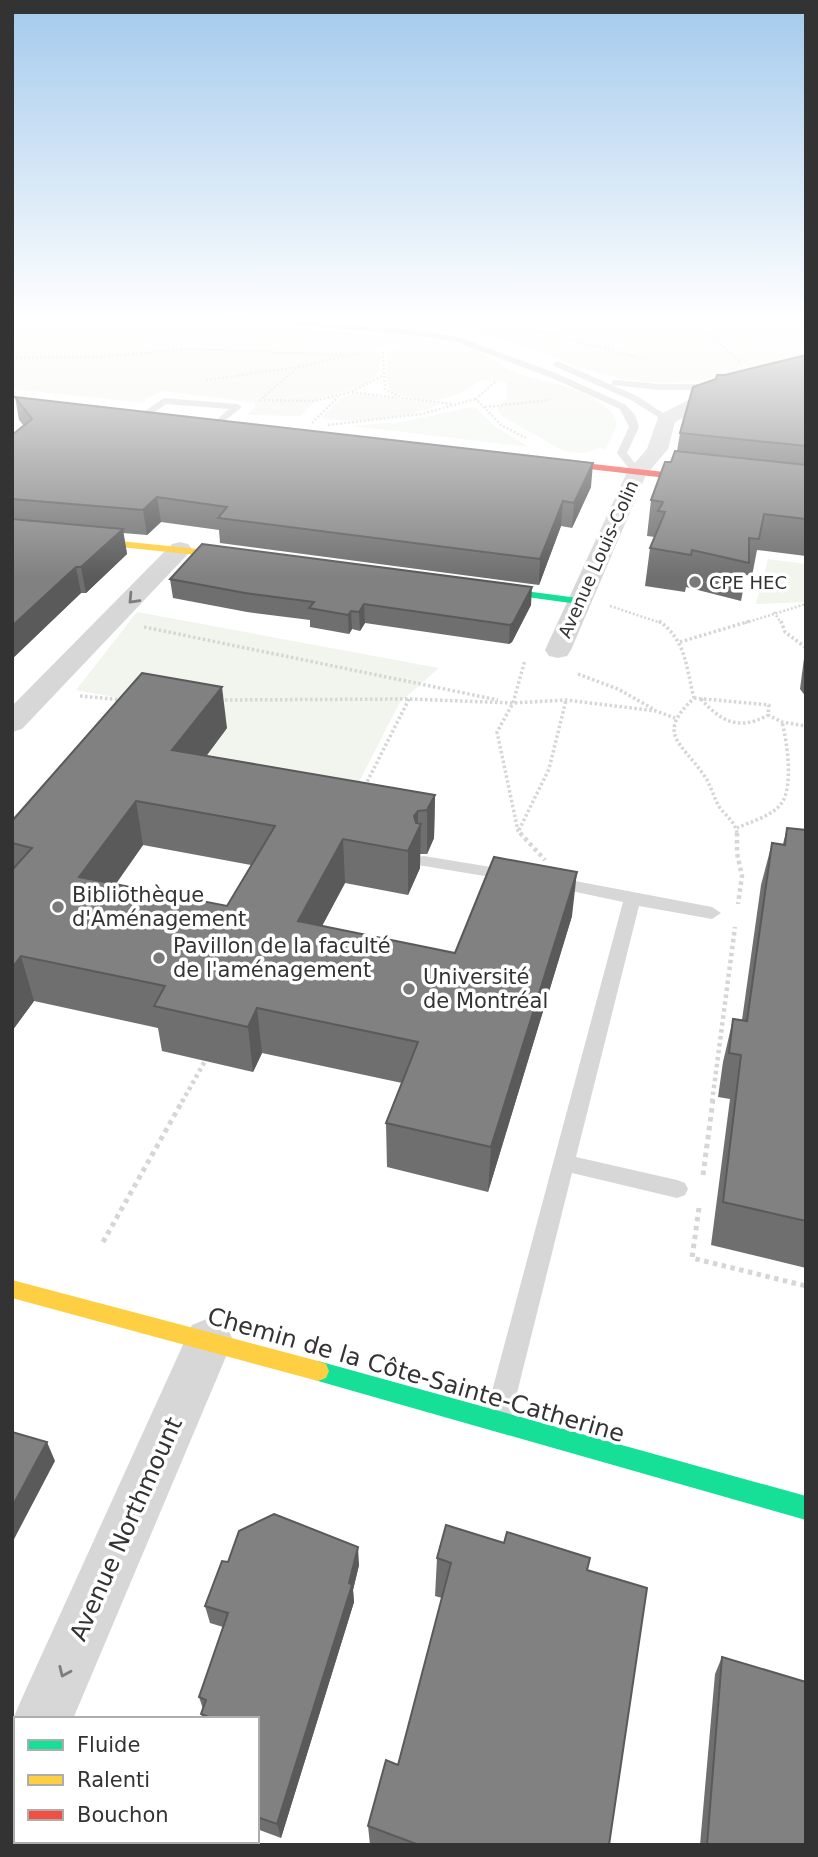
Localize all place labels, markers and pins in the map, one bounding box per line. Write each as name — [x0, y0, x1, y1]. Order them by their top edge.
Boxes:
place label: CPE HEC — [709, 572, 787, 593]
marker: CPE HEC — [687, 574, 703, 590]
place label: Bibliothèque d'Aménagement — [72, 883, 246, 931]
marker: Bibliothèque d'Aménagement — [50, 899, 66, 915]
place label: Pavillon de la faculté de l'aménagement — [173, 934, 391, 982]
marker: Pavillon de la faculté de l'aménagement — [151, 950, 167, 966]
place label: Université de Montréal — [423, 965, 548, 1013]
marker: Université de Montréal — [401, 981, 417, 997]

